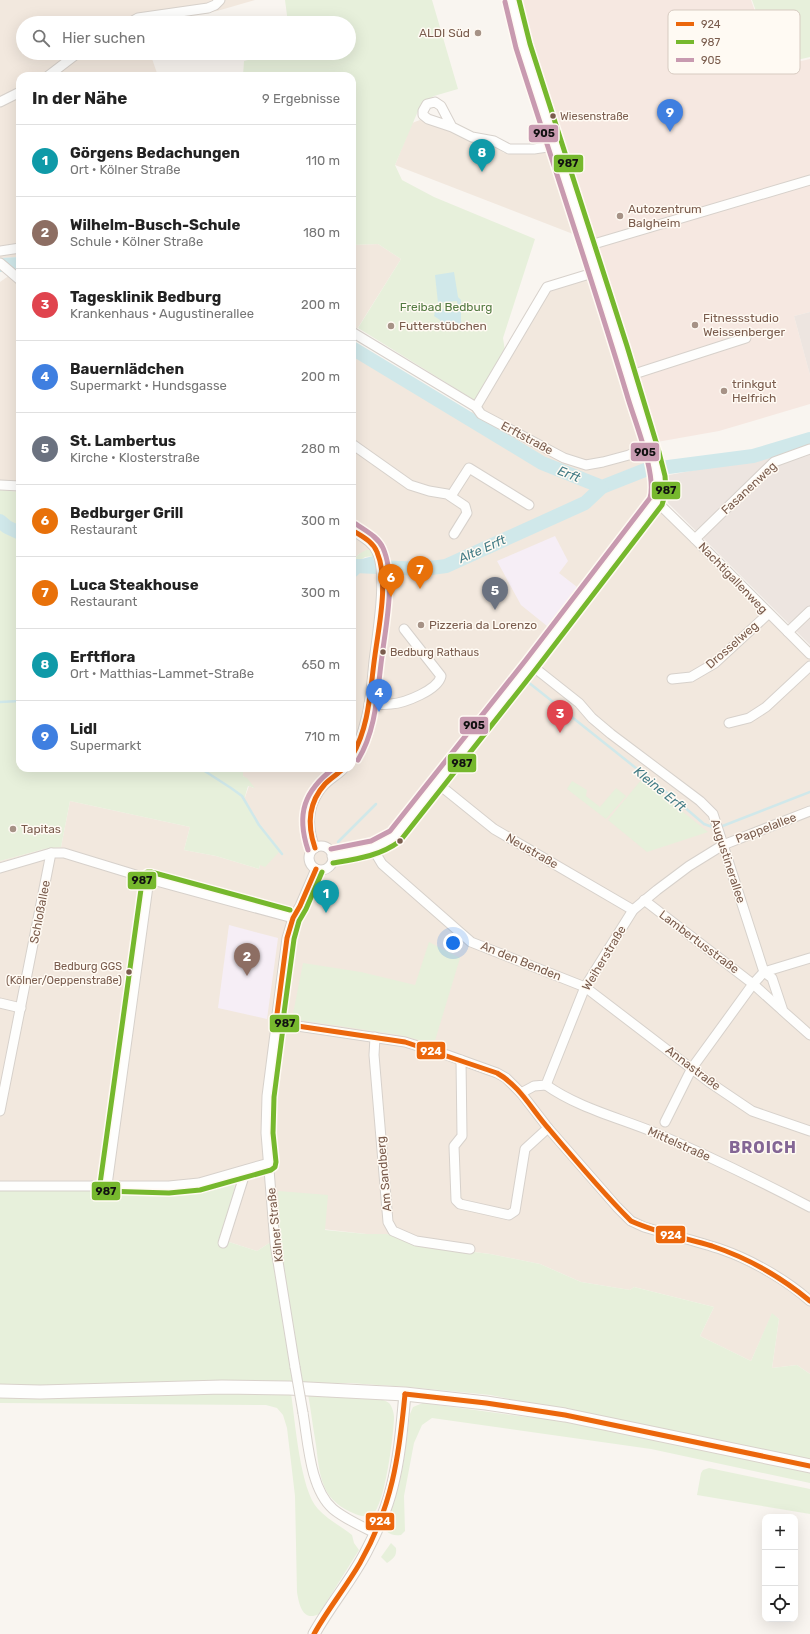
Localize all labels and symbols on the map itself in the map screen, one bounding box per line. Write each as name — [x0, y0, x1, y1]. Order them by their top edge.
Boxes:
legend — [668, 10, 800, 74]
text: 924 — [701, 18, 721, 31]
place label: ALDI Süd — [419, 26, 470, 40]
marker: ALDI Süd — [473, 28, 483, 38]
text: 987 — [701, 36, 721, 49]
text: 905 — [701, 54, 722, 67]
pin: 9 — [657, 99, 683, 132]
place label: Wiesenstraße — [560, 110, 629, 123]
marker: Wiesenstraße — [548, 111, 558, 121]
line badge: 905 — [528, 124, 559, 143]
text: 905 — [533, 127, 555, 140]
pin: 8 — [469, 139, 495, 172]
line badge: 987 — [553, 154, 584, 173]
text: 987 — [558, 157, 579, 170]
place label: Autozentrum Balgheim — [628, 202, 702, 230]
marker: Autozentrum Balgheim — [615, 211, 625, 221]
park label: Freibad Bedburg — [400, 300, 492, 314]
place label: Fitnessstudio Weissenberger — [703, 311, 785, 339]
place label: Futterstübchen — [399, 319, 487, 333]
marker: Fitnessstudio Weissenberger — [690, 320, 700, 330]
marker: Futterstübchen — [386, 321, 396, 331]
place label: trinkgut Helfrich — [732, 377, 777, 405]
marker: trinkgut Helfrich — [719, 386, 729, 396]
street label: Erftstraße — [499, 418, 556, 458]
line badge: 905 — [630, 442, 660, 462]
text: 905 — [634, 446, 656, 459]
street label: Fasanenweg — [718, 459, 780, 517]
water label: Erft — [556, 463, 583, 486]
line badge: 987 — [651, 481, 681, 500]
text: 987 — [656, 484, 677, 497]
water label: Alte Erft — [455, 532, 509, 566]
street label: Nachtigallenweg — [696, 540, 770, 616]
pin: 7 — [407, 556, 433, 589]
pin: 6 — [378, 564, 404, 597]
pin: 5 — [482, 577, 508, 610]
place label: Pizzeria da Lorenzo — [429, 618, 537, 632]
street label: Drosselweg — [703, 618, 761, 672]
marker: Pizzeria da Lorenzo — [416, 620, 426, 630]
place label: Bedburg Rathaus — [390, 646, 479, 659]
marker: Bedburg Rathaus — [378, 647, 388, 657]
pin: 4 — [366, 679, 392, 712]
pin: 3 — [547, 700, 573, 733]
line badge: 905 — [459, 716, 489, 735]
text: 905 — [463, 719, 485, 732]
line badge: 987 — [447, 753, 477, 773]
text: 987 — [452, 757, 473, 770]
water label: Kleine Erft — [631, 764, 690, 815]
street label: Pappelallee — [734, 810, 799, 846]
street label: Augustinerallee — [708, 817, 748, 905]
place label: Tapitas — [21, 822, 61, 836]
marker: Tapitas — [8, 824, 18, 834]
street label: Neustraße — [503, 830, 561, 872]
unlabelled marker — [395, 836, 405, 846]
line badge: 987 — [127, 871, 157, 890]
text: 987 — [132, 874, 153, 887]
street label: Schloßallee — [27, 879, 53, 945]
pin: 1 — [313, 880, 339, 913]
street label: Lambertusstraße — [656, 907, 742, 977]
street label: Weiherstraße — [579, 923, 629, 993]
your location — [443, 933, 463, 953]
street label: An den Benden — [479, 939, 563, 983]
pin: 2 — [234, 943, 260, 976]
place label: Bedburg GGS (Kölner/Oeppenstraße) — [6, 960, 122, 987]
marker: Bedburg GGS (Kölner/Oeppenstraße) — [124, 967, 134, 977]
line badge: 987 — [269, 1014, 300, 1033]
text: 987 — [275, 1017, 296, 1030]
line badge: 924 — [416, 1041, 446, 1060]
street label: Annastraße — [663, 1043, 723, 1093]
text: 924 — [420, 1045, 442, 1058]
street label: Mittelstraße — [645, 1124, 713, 1164]
street label: Am Sandberg — [374, 1136, 394, 1212]
district label: BROICH — [729, 1138, 797, 1157]
line badge: 987 — [91, 1181, 121, 1201]
text: 987 — [96, 1185, 117, 1198]
street label: Kölner Straße — [264, 1187, 286, 1263]
line badge: 924 — [655, 1225, 686, 1244]
text: 924 — [660, 1229, 682, 1242]
line badge: 924 — [365, 1512, 395, 1531]
text: 924 — [369, 1515, 391, 1528]

